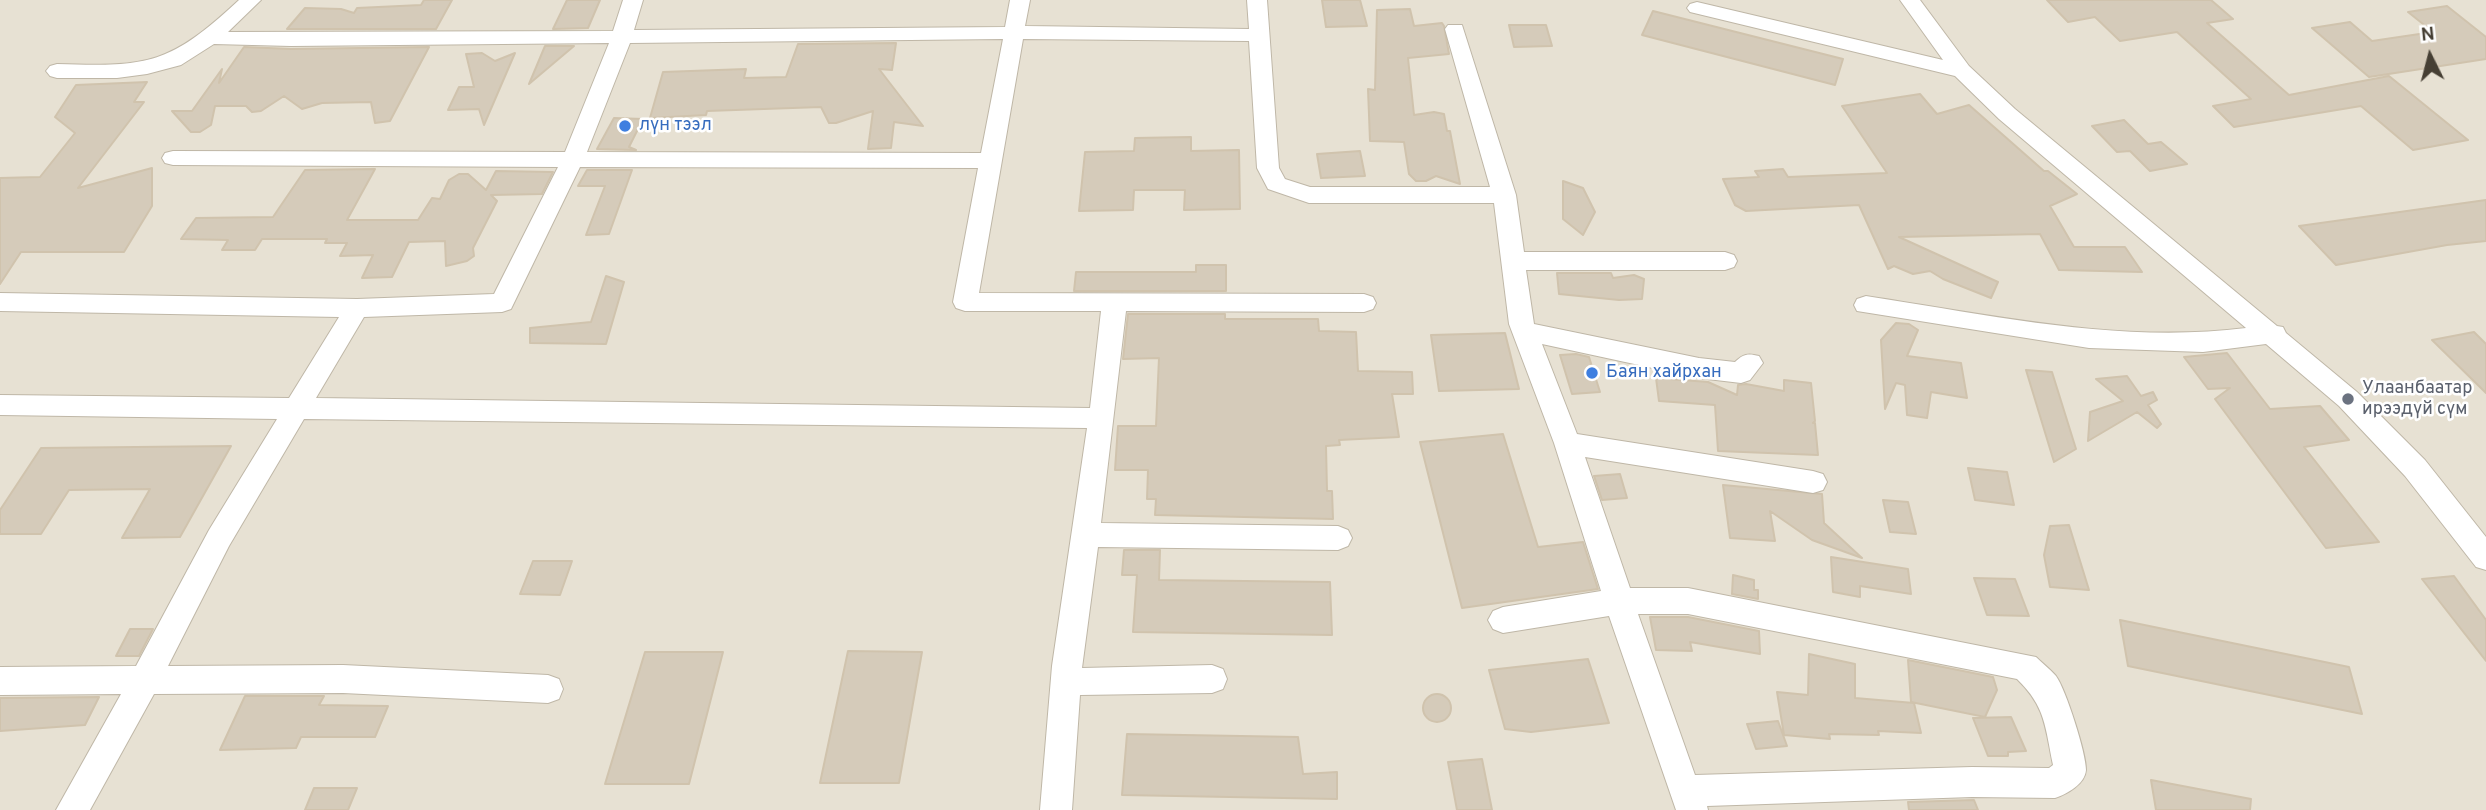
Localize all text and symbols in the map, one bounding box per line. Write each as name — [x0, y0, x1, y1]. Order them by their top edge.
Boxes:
north arrow — [2395, 21, 2465, 91]
text: N — [2420, 22, 2436, 48]
place label: лүн тээл — [639, 115, 712, 137]
marker: лүн тээл — [617, 118, 633, 134]
place label: Баян хайрхан — [1606, 362, 1722, 384]
marker: Баян хайрхан — [1584, 365, 1600, 381]
place label: Улаанбаатар ирээдүй сүм — [2362, 378, 2472, 420]
marker: Улаанбаатар ирээдүй сүм — [2340, 391, 2356, 407]

